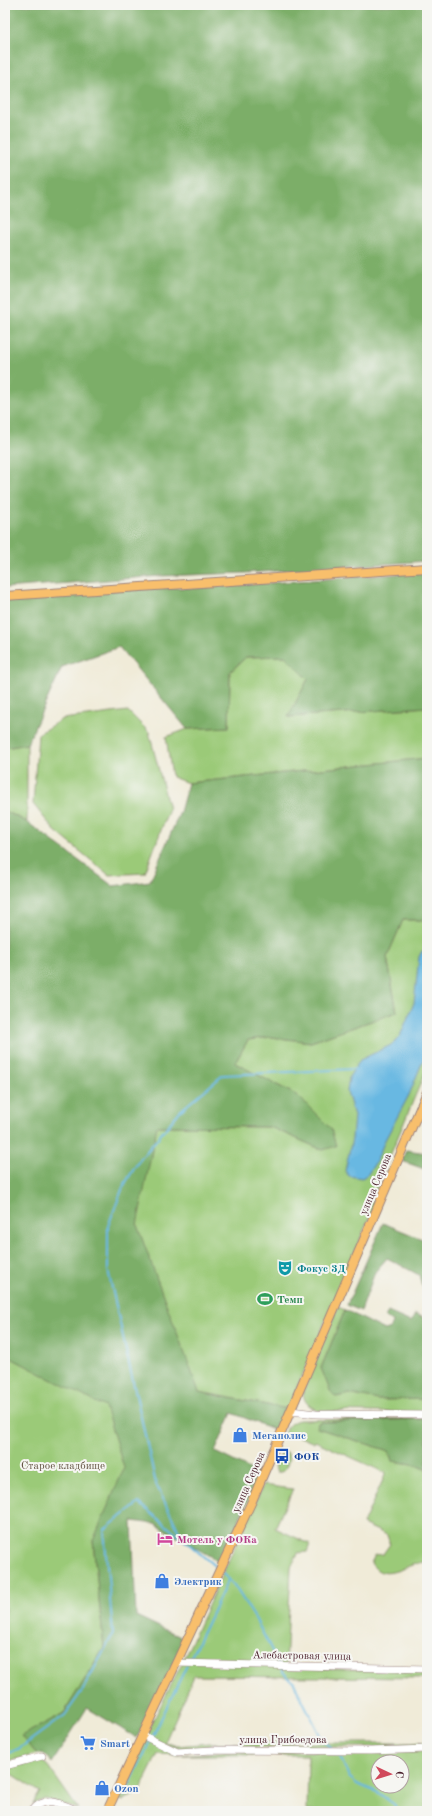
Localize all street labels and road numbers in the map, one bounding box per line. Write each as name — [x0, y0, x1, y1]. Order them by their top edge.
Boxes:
street label: улица Серова — [359, 1152, 394, 1217]
street label: улица Серова — [231, 1450, 268, 1515]
street label: Алебастровая улица — [253, 1650, 352, 1663]
street label: улица Грибоедова — [239, 1735, 327, 1746]

